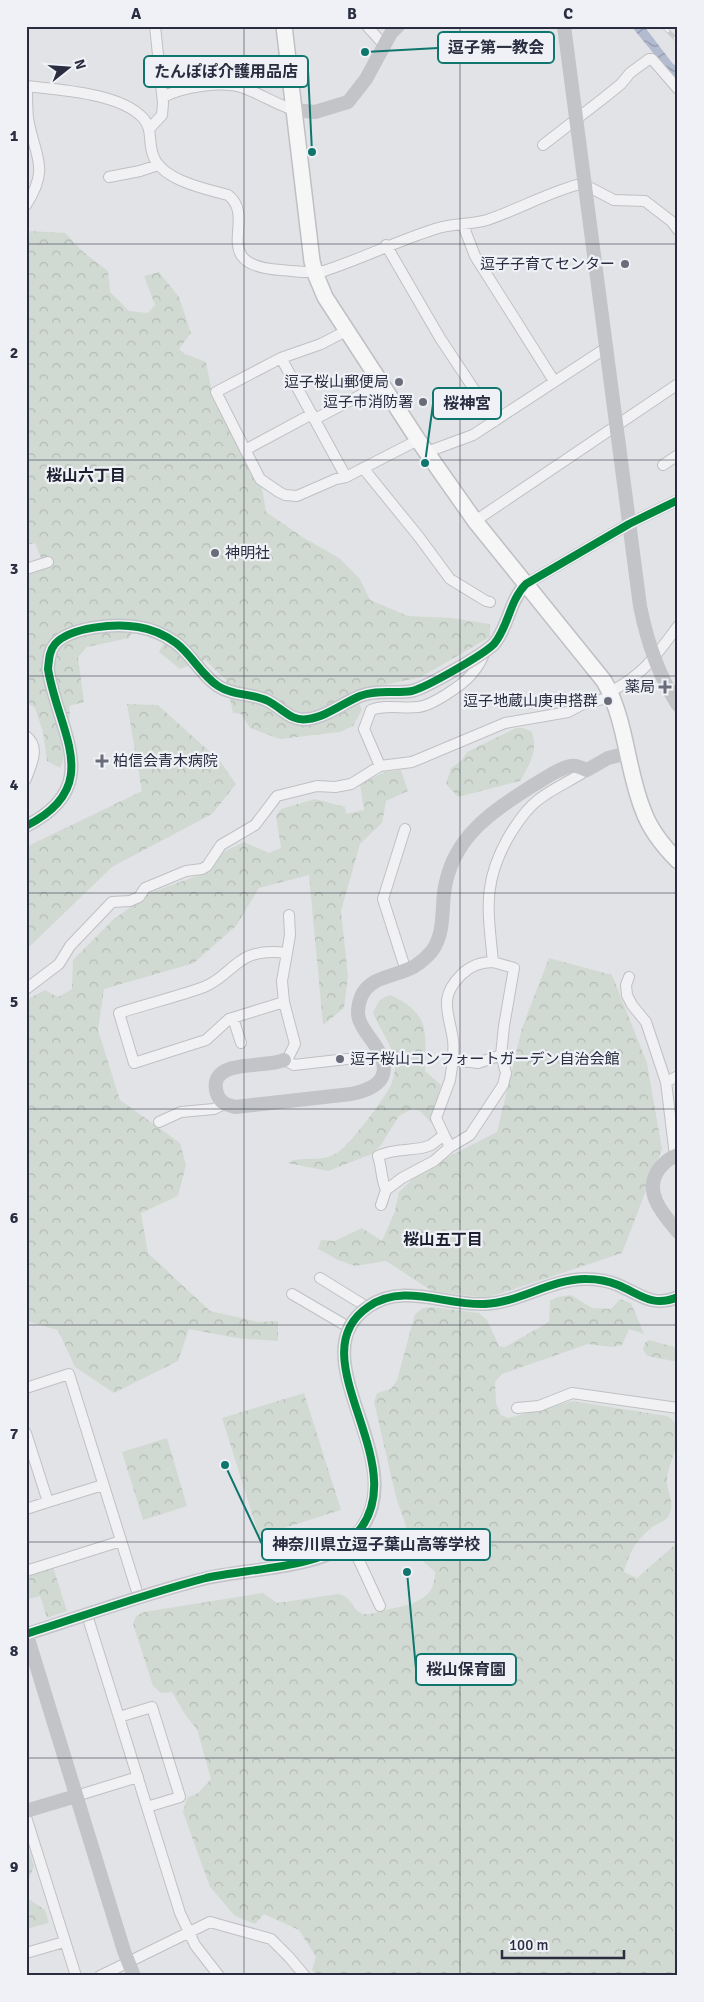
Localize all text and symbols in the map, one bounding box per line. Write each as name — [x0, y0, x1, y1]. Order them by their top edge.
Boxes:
text: A — [131, 4, 142, 24]
text: B — [347, 4, 357, 24]
text: C — [563, 4, 573, 24]
callout: 逗子第一教会 — [438, 32, 554, 63]
text: 逗子第一教会 — [448, 38, 544, 58]
north arrow — [42, 42, 92, 92]
callout: たんぽぽ介護用品店 — [144, 56, 308, 87]
text: N — [70, 57, 90, 71]
text: たんぽぽ介護用品店 — [154, 62, 298, 82]
text: 1 — [10, 126, 19, 146]
place label: 逗子子育てセンター — [480, 255, 615, 273]
marker: 逗子子育てセンター — [619, 258, 631, 270]
text: 2 — [10, 343, 18, 363]
place label: 逗子桜山郵便局 — [284, 373, 389, 391]
marker: 逗子桜山郵便局 — [393, 376, 405, 388]
callout: 桜神宮 — [433, 388, 501, 419]
place label: 逗子市消防署 — [323, 393, 413, 411]
text: 桜神宮 — [443, 394, 491, 414]
marker: 逗子市消防署 — [417, 396, 429, 408]
district label: 桜山六丁目 — [46, 466, 126, 486]
place label: 神明社 — [225, 544, 270, 562]
marker: 神明社 — [209, 547, 221, 559]
text: 3 — [10, 559, 18, 579]
place label: 薬局 — [625, 678, 655, 696]
marker: 薬局 — [659, 681, 671, 693]
place label: 逗子地蔵山庚申搭群 — [463, 692, 598, 710]
marker: 逗子地蔵山庚申搭群 — [602, 695, 614, 707]
place label: 柏信会青木病院 — [113, 752, 218, 770]
marker: 柏信会青木病院 — [95, 754, 109, 768]
text: 4 — [10, 775, 19, 795]
text: 5 — [10, 992, 18, 1012]
place label: 逗子桜山コンフォートガーデン自治会館 — [350, 1050, 620, 1068]
marker: 逗子桜山コンフォートガーデン自治会館 — [334, 1053, 346, 1065]
text: 6 — [10, 1208, 19, 1228]
district label: 桜山五丁目 — [403, 1230, 483, 1250]
text: 7 — [10, 1424, 19, 1444]
callout: 神奈川県立逗子葉山高等学校 — [262, 1529, 490, 1560]
text: 神奈川県立逗子葉山高等学校 — [272, 1535, 480, 1555]
text: 8 — [10, 1641, 19, 1661]
callout: 桜山保育園 — [416, 1654, 516, 1685]
text: 桜山保育園 — [426, 1660, 506, 1680]
text: 9 — [10, 1857, 19, 1877]
scale bar — [502, 1927, 624, 1959]
text: 100 m — [509, 1936, 549, 1954]

